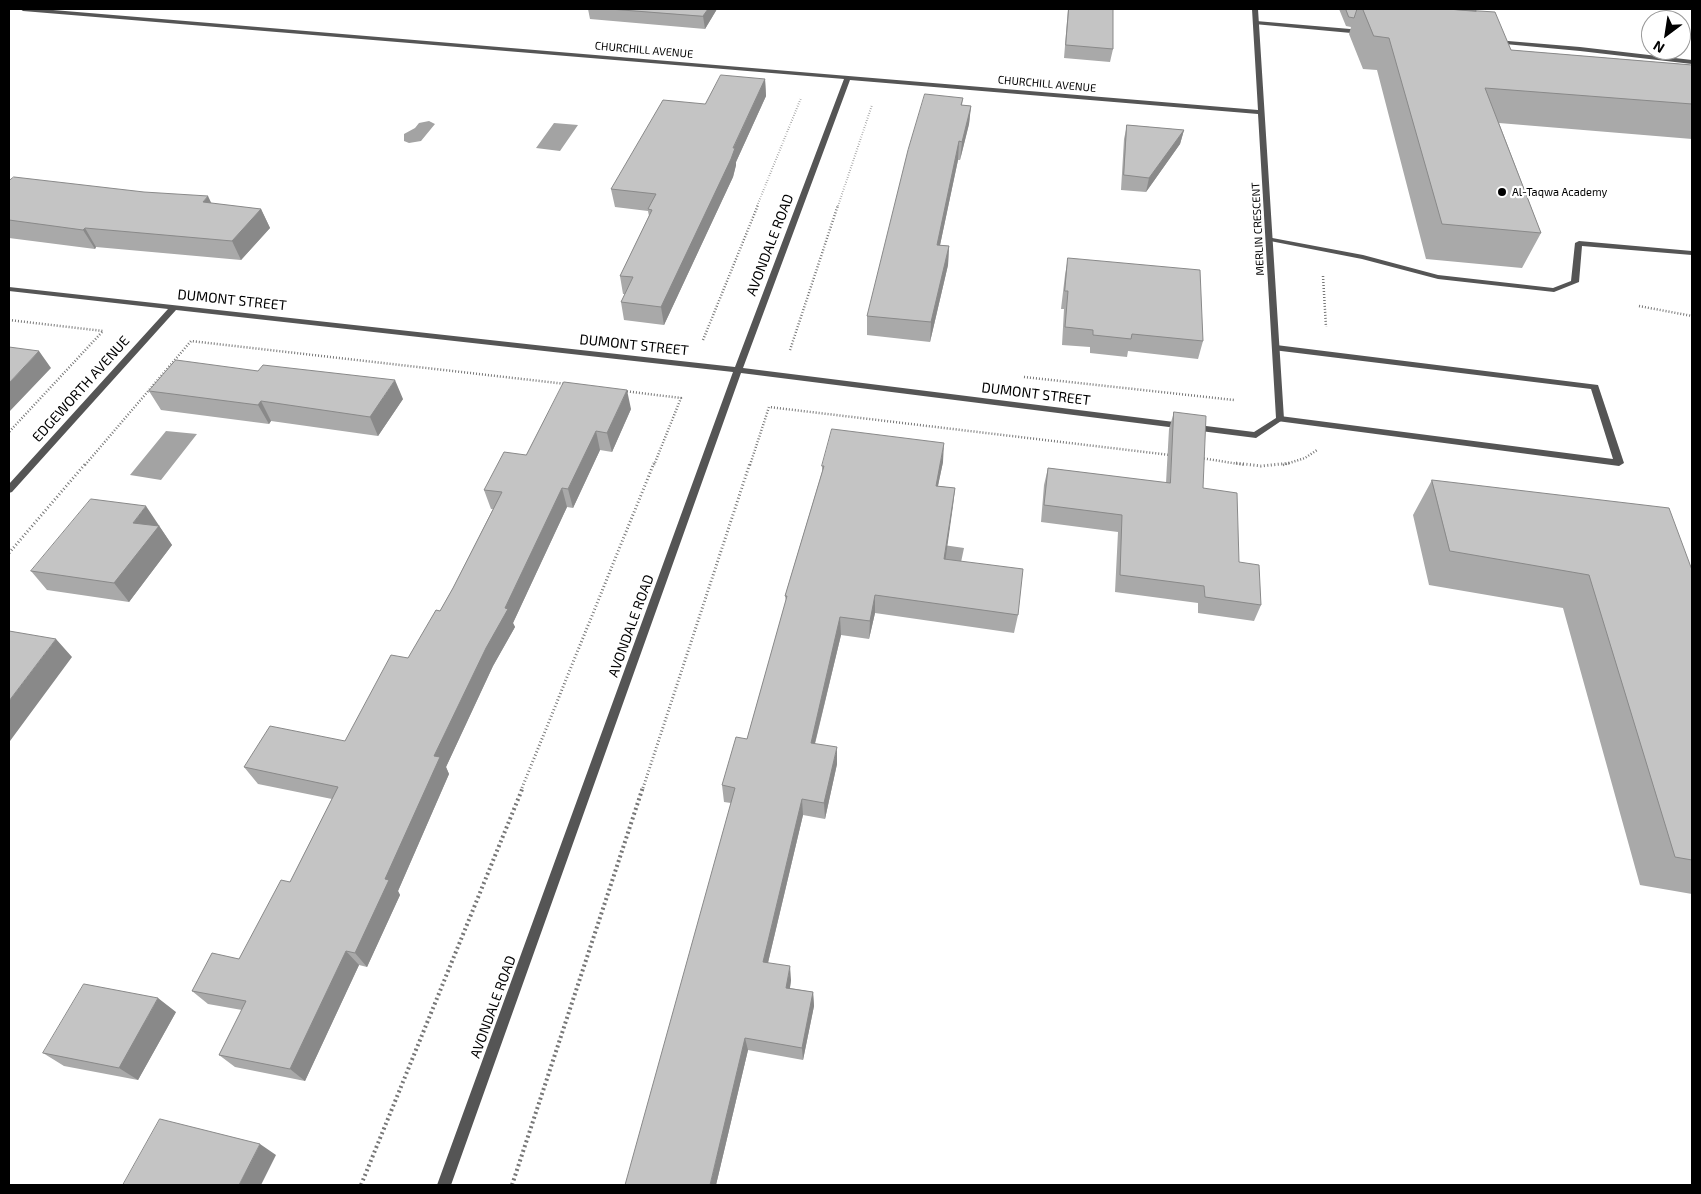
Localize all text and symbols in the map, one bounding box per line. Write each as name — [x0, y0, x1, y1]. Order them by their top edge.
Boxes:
north arrow — [1641, 10, 1691, 60]
text: N — [1650, 38, 1667, 57]
street label: CHURCHILL AVENUE — [594, 39, 694, 61]
street label: CHURCHILL AVENUE — [997, 73, 1097, 95]
street label: MERLIN CRESCENT — [1249, 182, 1267, 276]
place label: Al-Taqwa Academy — [1512, 185, 1607, 199]
marker: Al-Taqwa Academy — [1496, 186, 1508, 198]
street label: AVONDALE ROAD — [743, 192, 797, 298]
street label: DUMONT STREET — [177, 286, 287, 314]
street label: DUMONT STREET — [579, 331, 689, 359]
street label: EDGEWORTH AVENUE — [29, 332, 133, 446]
street label: DUMONT STREET — [980, 379, 1092, 409]
street label: AVONDALE ROAD — [605, 572, 657, 680]
street label: AVONDALE ROAD — [467, 953, 519, 1061]

